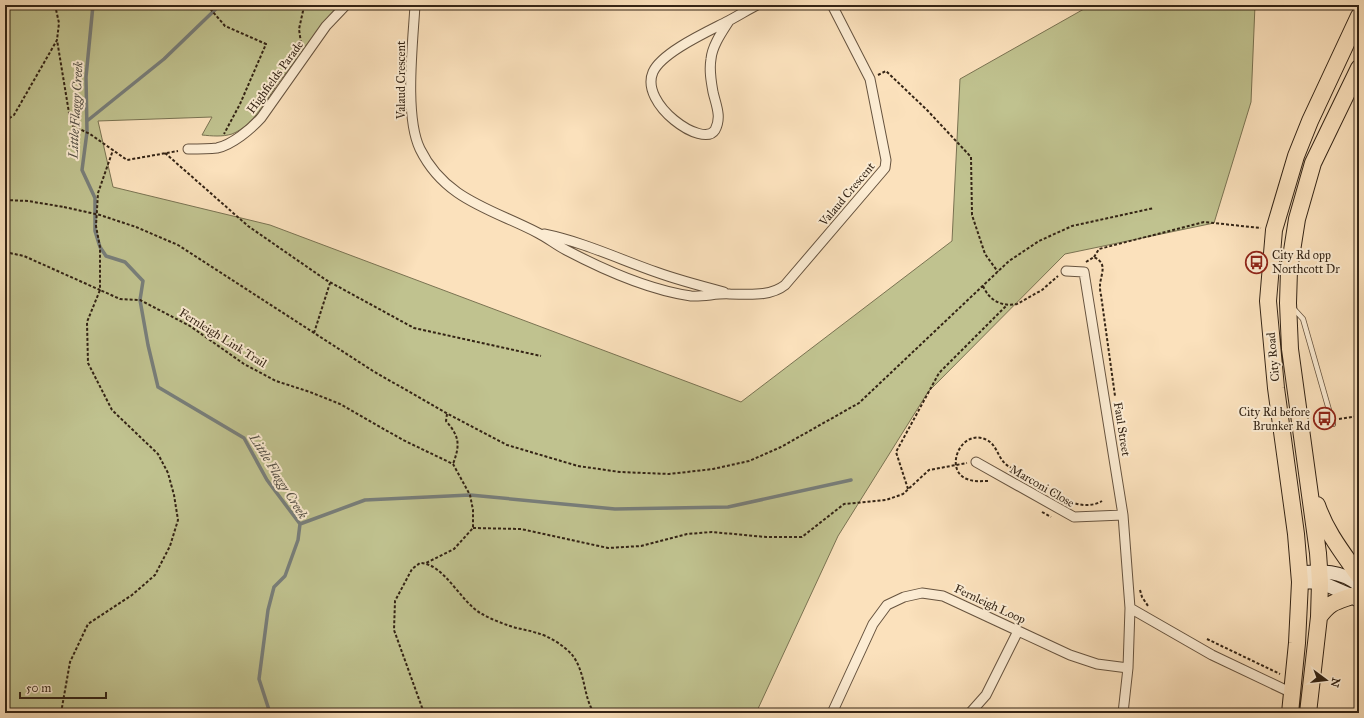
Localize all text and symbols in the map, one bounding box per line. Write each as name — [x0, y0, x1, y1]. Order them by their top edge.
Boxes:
street label: Highfields Parade — [244, 38, 307, 117]
street label: Valaud Crescent — [394, 40, 408, 120]
water label: Little Flaggy Creek — [65, 61, 87, 160]
street label: Valaud Crescent — [816, 159, 878, 229]
place label: City Rd opp Northcott Dr — [1272, 248, 1340, 276]
bus stop icon: City Rd opp Northcott Dr — [1243, 249, 1269, 275]
street label: Fernleigh Link Trail — [176, 305, 270, 372]
street label: City Road — [1264, 332, 1282, 382]
street label: Faul Street — [1111, 401, 1133, 458]
place label: City Rd before Brunker Rd — [1239, 405, 1310, 433]
bus stop icon: City Rd before Brunker Rd — [1312, 406, 1338, 432]
water label: Little Flaggy Creek — [245, 430, 311, 522]
street label: Marconi Close — [1007, 462, 1077, 510]
street label: Fernleigh Loop — [952, 581, 1028, 628]
north arrow — [1306, 660, 1346, 700]
scale bar — [20, 674, 106, 700]
text: N — [1328, 676, 1343, 689]
text: 50 m — [26, 681, 51, 695]

